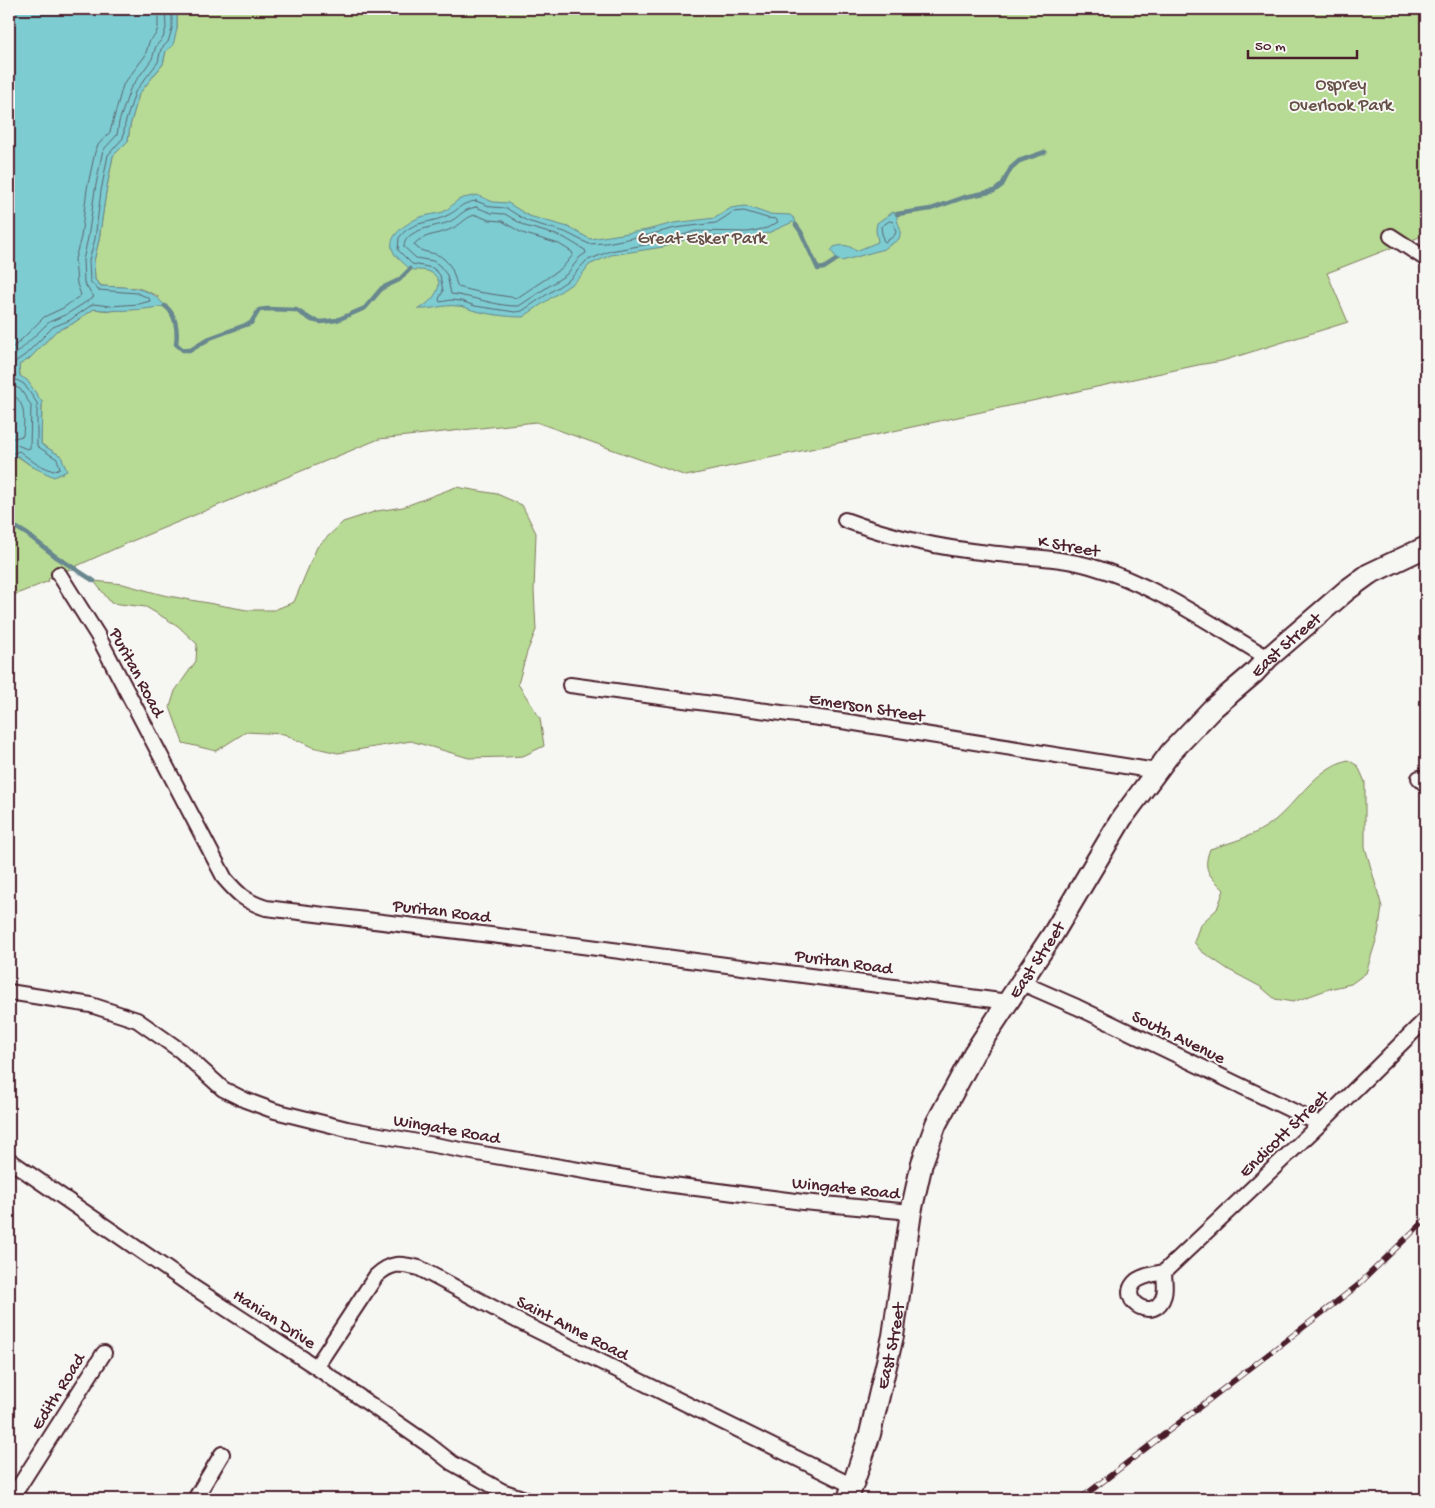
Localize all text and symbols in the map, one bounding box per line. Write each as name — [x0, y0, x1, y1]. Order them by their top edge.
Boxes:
scale bar — [1248, 28, 1356, 60]
text: 50 m — [1255, 38, 1286, 56]
park label: Osprey Overlook Park — [1289, 75, 1395, 117]
park label: Great Esker Park — [638, 229, 768, 250]
street label: K Street — [1036, 532, 1103, 563]
street label: East Street — [1247, 608, 1328, 683]
street label: Puritan Road — [103, 624, 169, 723]
street label: Emerson Street — [807, 689, 927, 728]
street label: Puritan Road — [391, 896, 493, 929]
street label: East Street — [1005, 917, 1072, 1003]
street label: Puritan Road — [793, 946, 895, 981]
street label: South Avenue — [1128, 1007, 1229, 1070]
street label: Endicott Street — [1235, 1086, 1335, 1183]
street label: Wingate Road — [391, 1111, 503, 1150]
street label: Wingate Road — [791, 1173, 902, 1206]
street label: Hanian Drive — [228, 1285, 320, 1355]
street label: Saint Anne Road — [512, 1292, 633, 1367]
street label: East Street — [873, 1300, 911, 1392]
street label: Edith Road — [27, 1349, 92, 1434]

